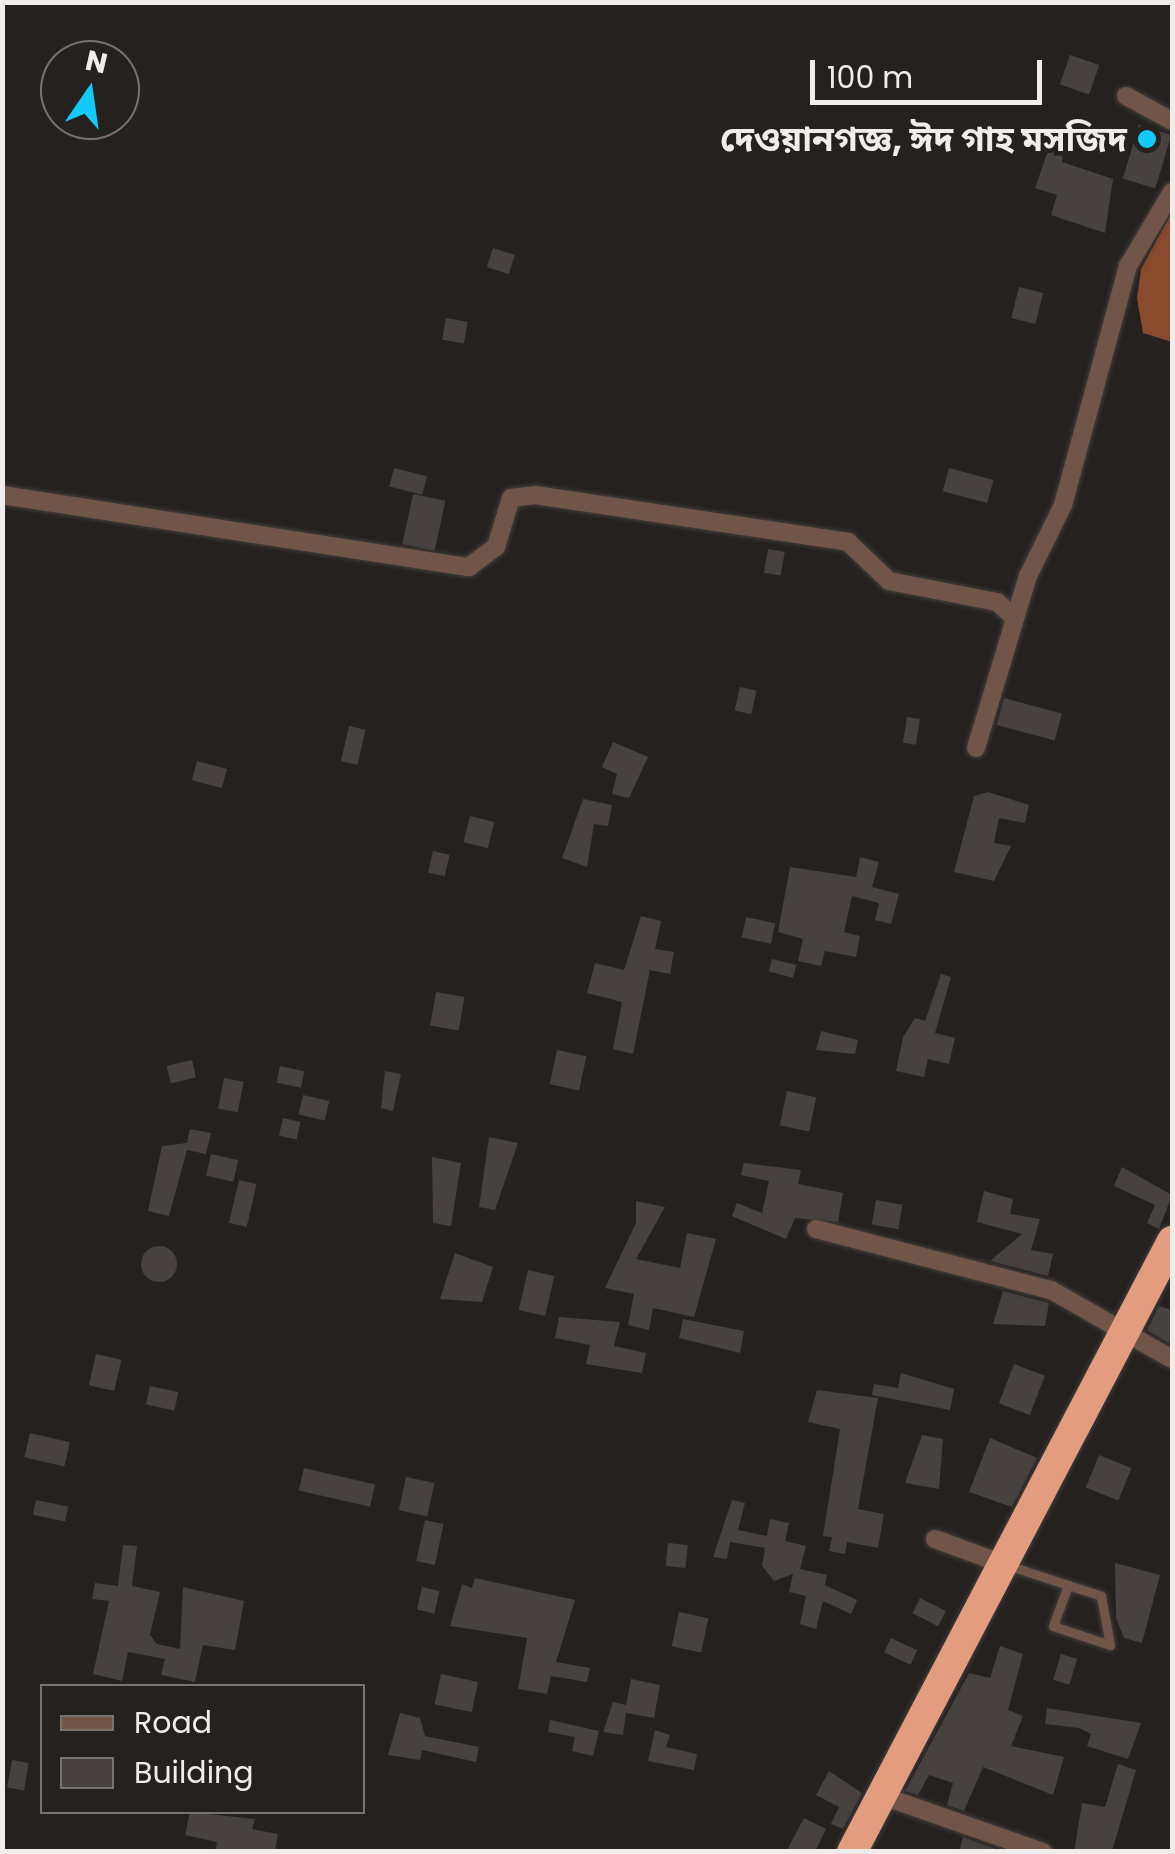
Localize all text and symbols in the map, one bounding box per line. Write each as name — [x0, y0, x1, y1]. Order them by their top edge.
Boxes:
north arrow — [40, 40, 140, 140]
scale bar — [815, 40, 1048, 102]
text: N — [82, 41, 111, 84]
text: 100 m — [827, 56, 913, 99]
place label: দেওয়ানগজ্ঞ, ঈদ গাহ মসজিদ — [720, 118, 1127, 160]
marker: দেওয়ানগজ্ঞ, ঈদ গাহ মসজিদ — [1136, 128, 1158, 150]
legend — [40, 1684, 365, 1814]
text: Road — [134, 1701, 212, 1744]
text: Building — [134, 1751, 254, 1794]

